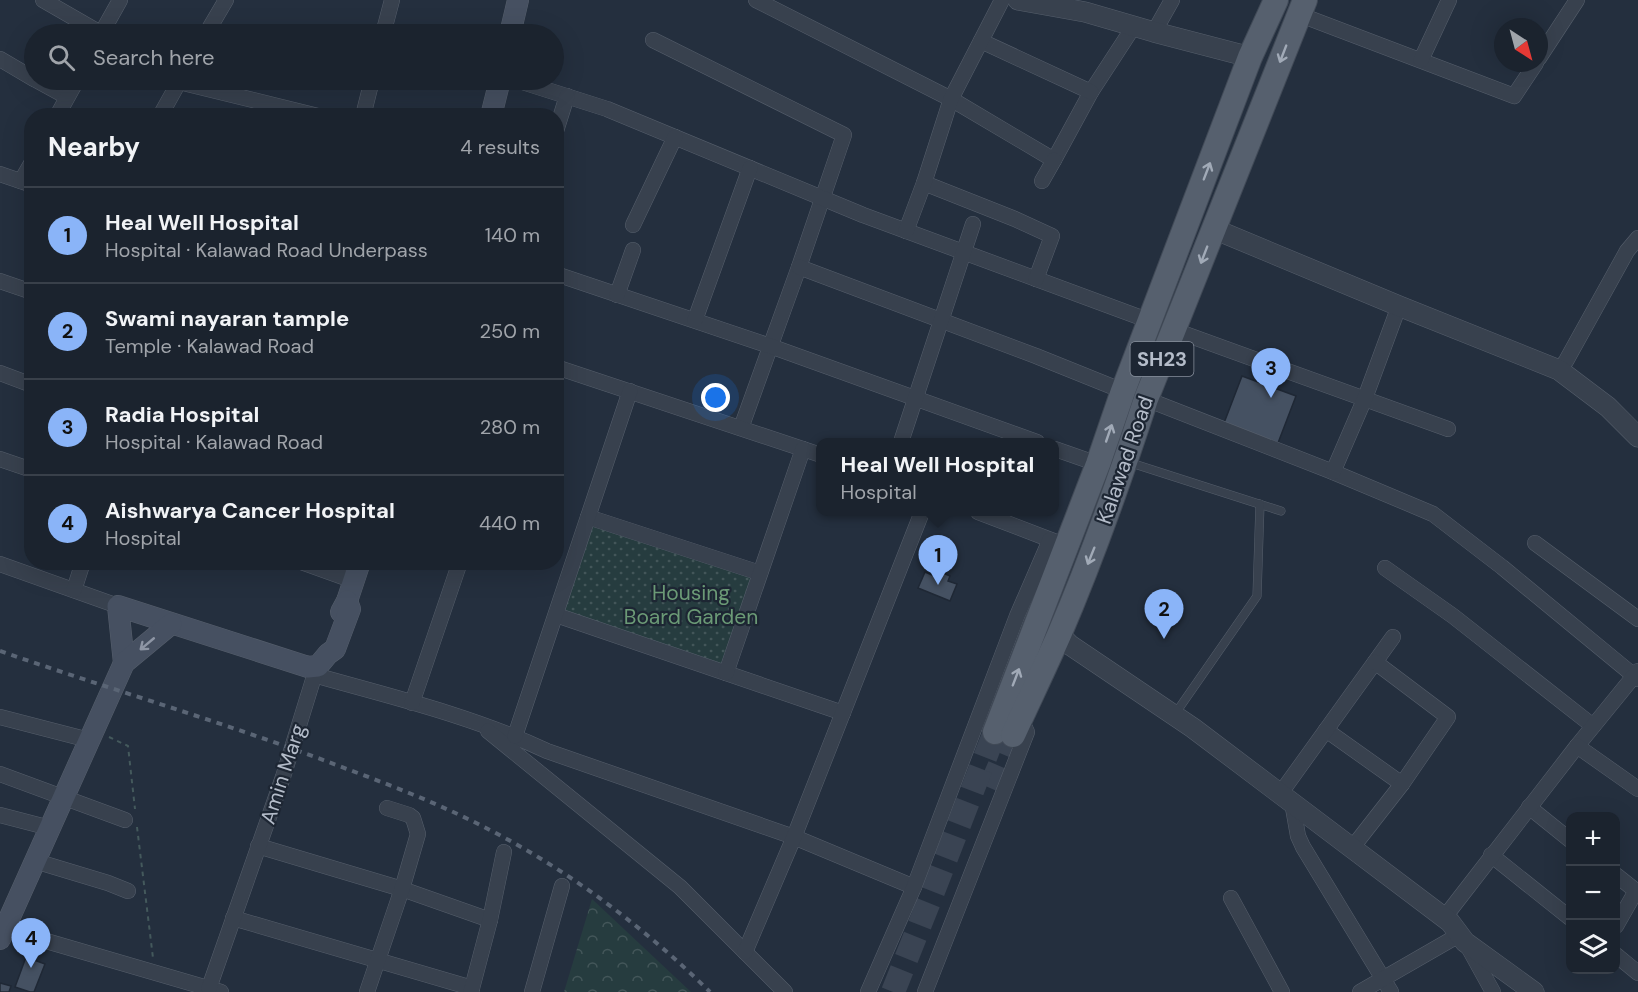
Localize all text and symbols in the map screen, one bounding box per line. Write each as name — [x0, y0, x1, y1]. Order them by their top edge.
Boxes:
north arrow — [1494, 18, 1548, 72]
search box — [24, 24, 564, 90]
icon: search — [45, 41, 78, 74]
text: Search here — [93, 43, 214, 72]
one-way arrow — [1277, 44, 1288, 63]
text: Nearby — [48, 130, 140, 164]
text: 4 results — [460, 134, 540, 160]
one-way arrow — [1202, 163, 1213, 181]
text: Heal Well Hospital — [105, 208, 299, 237]
text: 1 — [64, 222, 71, 248]
text: 140 m — [485, 222, 540, 248]
text: Hospital · Kalawad Road Underpass — [105, 237, 428, 263]
one-way arrow — [1197, 245, 1208, 264]
text: Swami nayaran tample — [105, 304, 349, 333]
text: 2 — [62, 318, 73, 344]
text: 250 m — [479, 318, 540, 344]
text: Temple · Kalawad Road — [105, 333, 314, 359]
road number: SH23 — [1130, 342, 1194, 376]
pin: 3 — [1252, 348, 1290, 398]
your location — [701, 383, 730, 412]
street label: Kalawad Road — [1090, 392, 1160, 528]
text: Radia Hospital — [105, 400, 259, 429]
text: 3 — [61, 414, 74, 440]
text: 280 m — [480, 414, 540, 440]
one-way arrow — [1105, 424, 1116, 443]
text: Hospital · Kalawad Road — [105, 429, 323, 455]
popup — [816, 438, 1059, 516]
text: Heal Well Hospital — [841, 450, 1034, 479]
text: Hospital — [841, 479, 917, 505]
text: Aishwarya Cancer Hospital — [105, 496, 395, 525]
text: 4 — [61, 510, 74, 536]
text: 440 m — [479, 510, 540, 536]
text: Hospital — [105, 525, 181, 551]
pin: 1 — [918, 536, 958, 585]
one-way arrow — [1085, 546, 1096, 564]
park label: Housing Board Garden — [624, 579, 758, 631]
pin: 2 — [1144, 590, 1184, 639]
one-way arrow — [139, 637, 155, 650]
one-way arrow — [1011, 668, 1022, 687]
street label: Amin Marg — [254, 720, 312, 828]
map controls — [1566, 812, 1620, 974]
button: + — [1566, 812, 1620, 866]
button: − — [1566, 866, 1620, 920]
pin: 4 — [12, 918, 51, 968]
button: layers — [1566, 920, 1620, 974]

